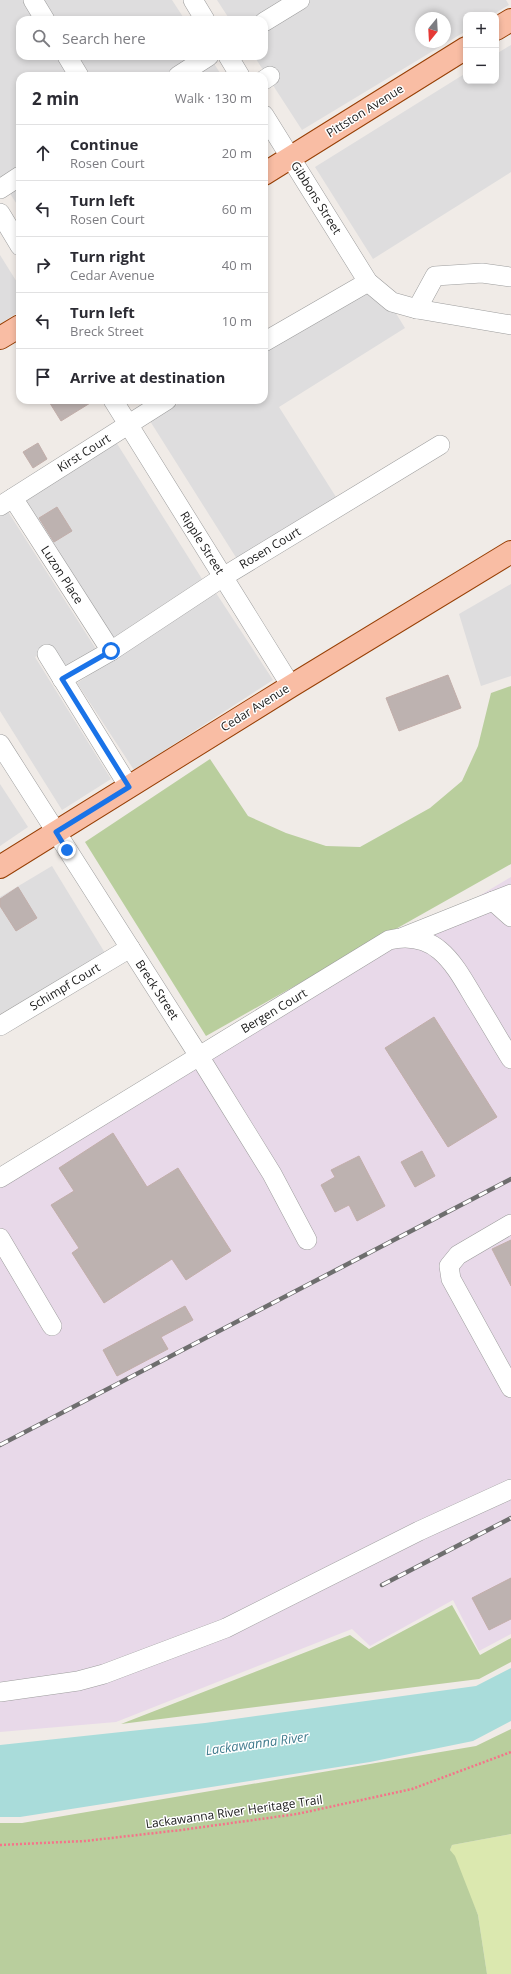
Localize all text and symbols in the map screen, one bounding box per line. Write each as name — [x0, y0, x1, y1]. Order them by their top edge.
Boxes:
north arrow — [415, 12, 451, 48]
map controls — [463, 12, 499, 84]
button: + — [463, 12, 499, 48]
search box — [16, 16, 268, 60]
icon: search — [30, 27, 52, 49]
text: Search here — [62, 28, 146, 48]
button: − — [463, 48, 499, 84]
street label: Pittston Avenue — [323, 80, 407, 141]
text: 2 min — [32, 87, 79, 110]
text: Walk · 130 m — [175, 89, 252, 107]
text: Continue — [70, 134, 138, 154]
icon: ahead — [32, 142, 54, 164]
text: 20 m — [222, 144, 252, 162]
text: Rosen Court — [70, 154, 145, 172]
street label: Gibbons Street — [287, 158, 346, 238]
text: Turn left — [70, 190, 135, 210]
icon: left — [32, 198, 54, 220]
text: 60 m — [222, 200, 252, 218]
text: Rosen Court — [70, 210, 145, 228]
text: Turn right — [70, 246, 145, 266]
icon: right — [32, 254, 54, 276]
text: 40 m — [222, 256, 252, 274]
text: Cedar Avenue — [70, 266, 155, 284]
text: Turn left — [70, 302, 135, 322]
icon: left — [32, 310, 54, 332]
text: 10 m — [222, 312, 252, 330]
text: Breck Street — [70, 322, 144, 340]
icon: arrive — [32, 366, 54, 388]
text: Arrive at destination — [70, 367, 225, 387]
street label: Kirst Court — [54, 430, 114, 476]
street label: Ripple Street — [176, 508, 229, 578]
street label: Rosen Court — [236, 523, 304, 573]
street label: Luzon Place — [37, 542, 88, 607]
route start — [102, 642, 120, 660]
street label: Cedar Avenue — [217, 680, 293, 735]
route end — [58, 841, 76, 859]
street label: Breck Street — [132, 957, 183, 1023]
street label: Schimpf Court — [26, 959, 103, 1014]
street label: Bergen Court — [237, 984, 310, 1037]
water label: Lackawanna River — [204, 1727, 311, 1759]
street label: Lackawanna River Heritage Trail — [144, 1791, 323, 1832]

